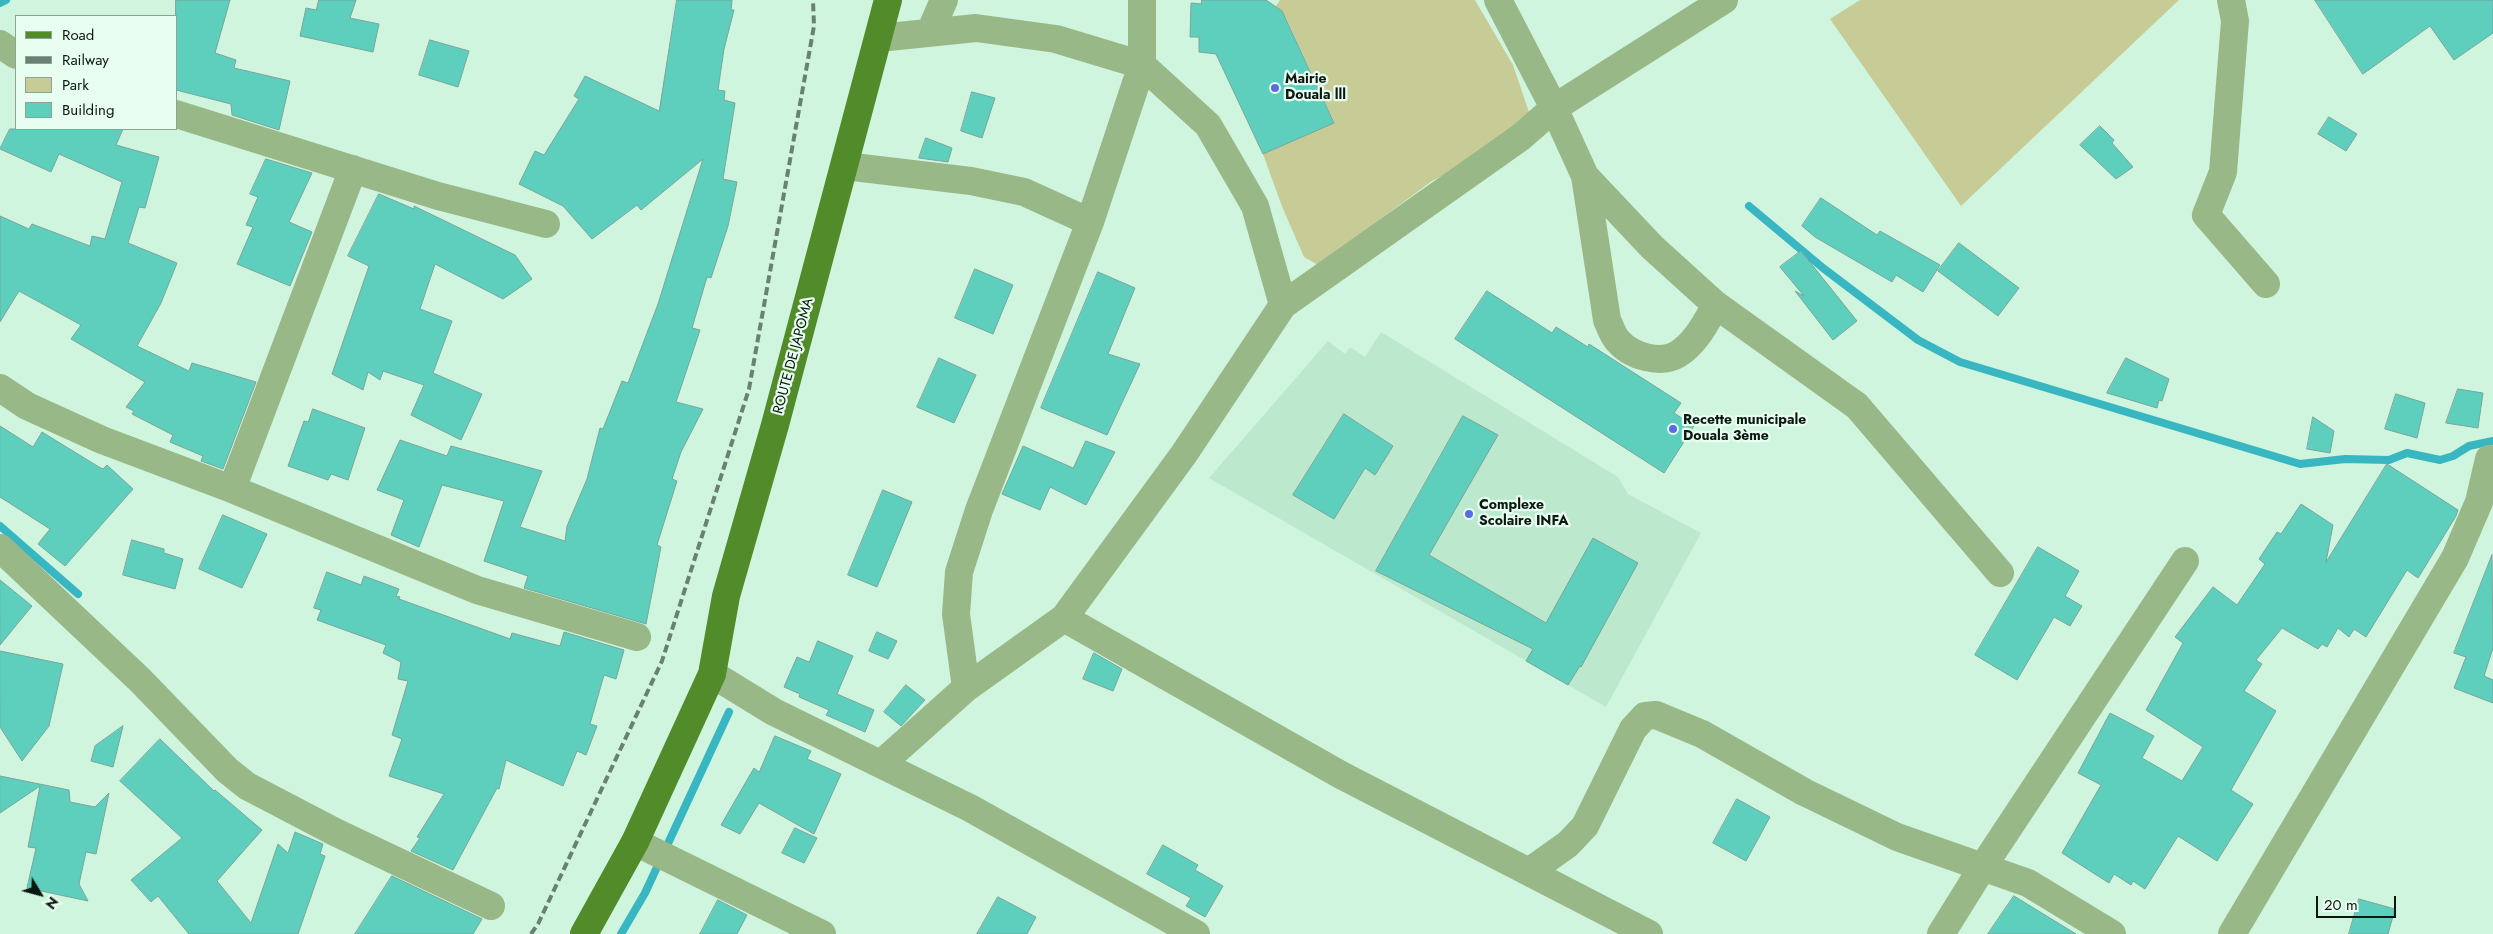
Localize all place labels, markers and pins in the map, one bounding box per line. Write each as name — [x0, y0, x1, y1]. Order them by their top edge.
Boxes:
place label: Mairie Douala lll — [1285, 72, 1346, 104]
marker: Mairie Douala lll — [1269, 82, 1281, 94]
place label: Recette municipale Douala 3ème — [1683, 413, 1806, 446]
marker: Recette municipale Douala 3ème — [1667, 423, 1679, 435]
place label: Complexe Scolaire INFA — [1479, 498, 1569, 530]
marker: Complexe Scolaire INFA — [1463, 508, 1475, 520]

